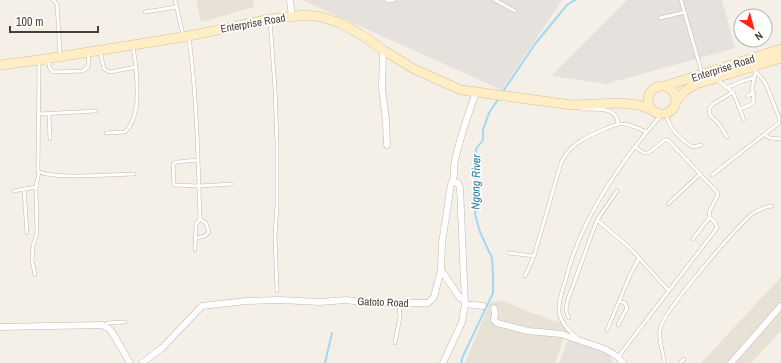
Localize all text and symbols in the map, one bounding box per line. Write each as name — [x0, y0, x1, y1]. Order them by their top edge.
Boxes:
scale bar — [10, 8, 98, 34]
north arrow — [733, 8, 773, 48]
street label: Enterprise Road — [219, 10, 287, 36]
text: 100 m — [16, 14, 43, 30]
text: N — [752, 29, 766, 44]
street label: Enterprise Road — [690, 51, 756, 85]
water label: Ngong River — [468, 154, 484, 210]
street label: Gatoto Road — [357, 294, 409, 310]

